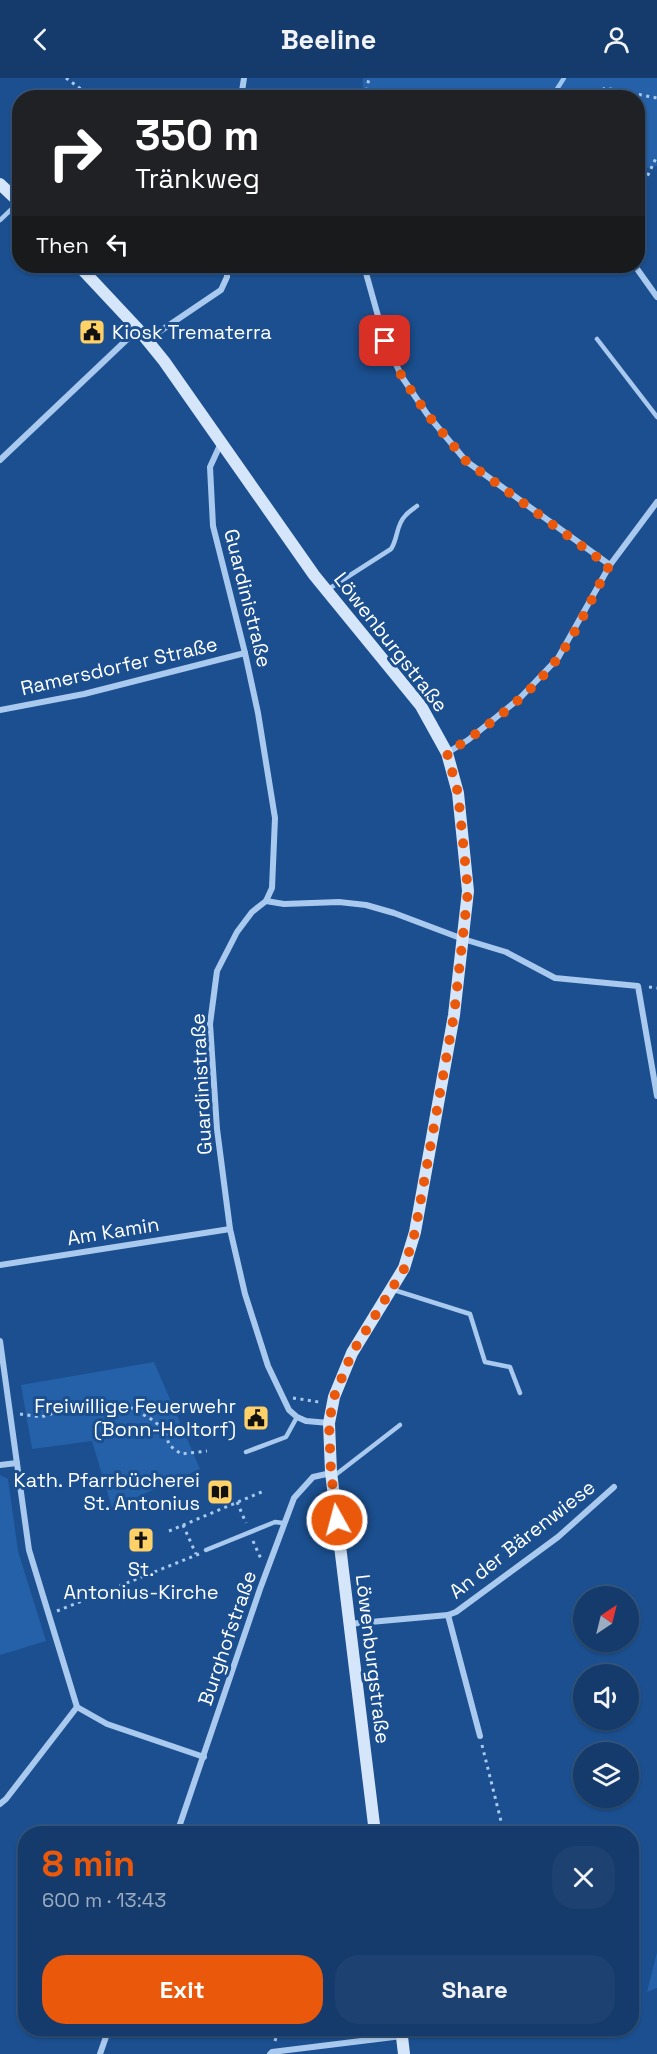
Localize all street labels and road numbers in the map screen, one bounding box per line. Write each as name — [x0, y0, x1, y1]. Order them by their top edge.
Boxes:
street label: Guardinistraße — [218, 526, 278, 670]
street label: Löwenburgstraße — [328, 567, 454, 717]
street label: Ramersdorfer Straße — [18, 631, 220, 701]
street label: Guardinistraße — [184, 1013, 218, 1155]
street label: Am Kamin — [65, 1211, 161, 1251]
street label: An der Bärenwiese — [444, 1474, 600, 1604]
street label: Burghofstraße — [192, 1567, 262, 1709]
street label: Löwenburgstraße — [350, 1573, 396, 1745]

